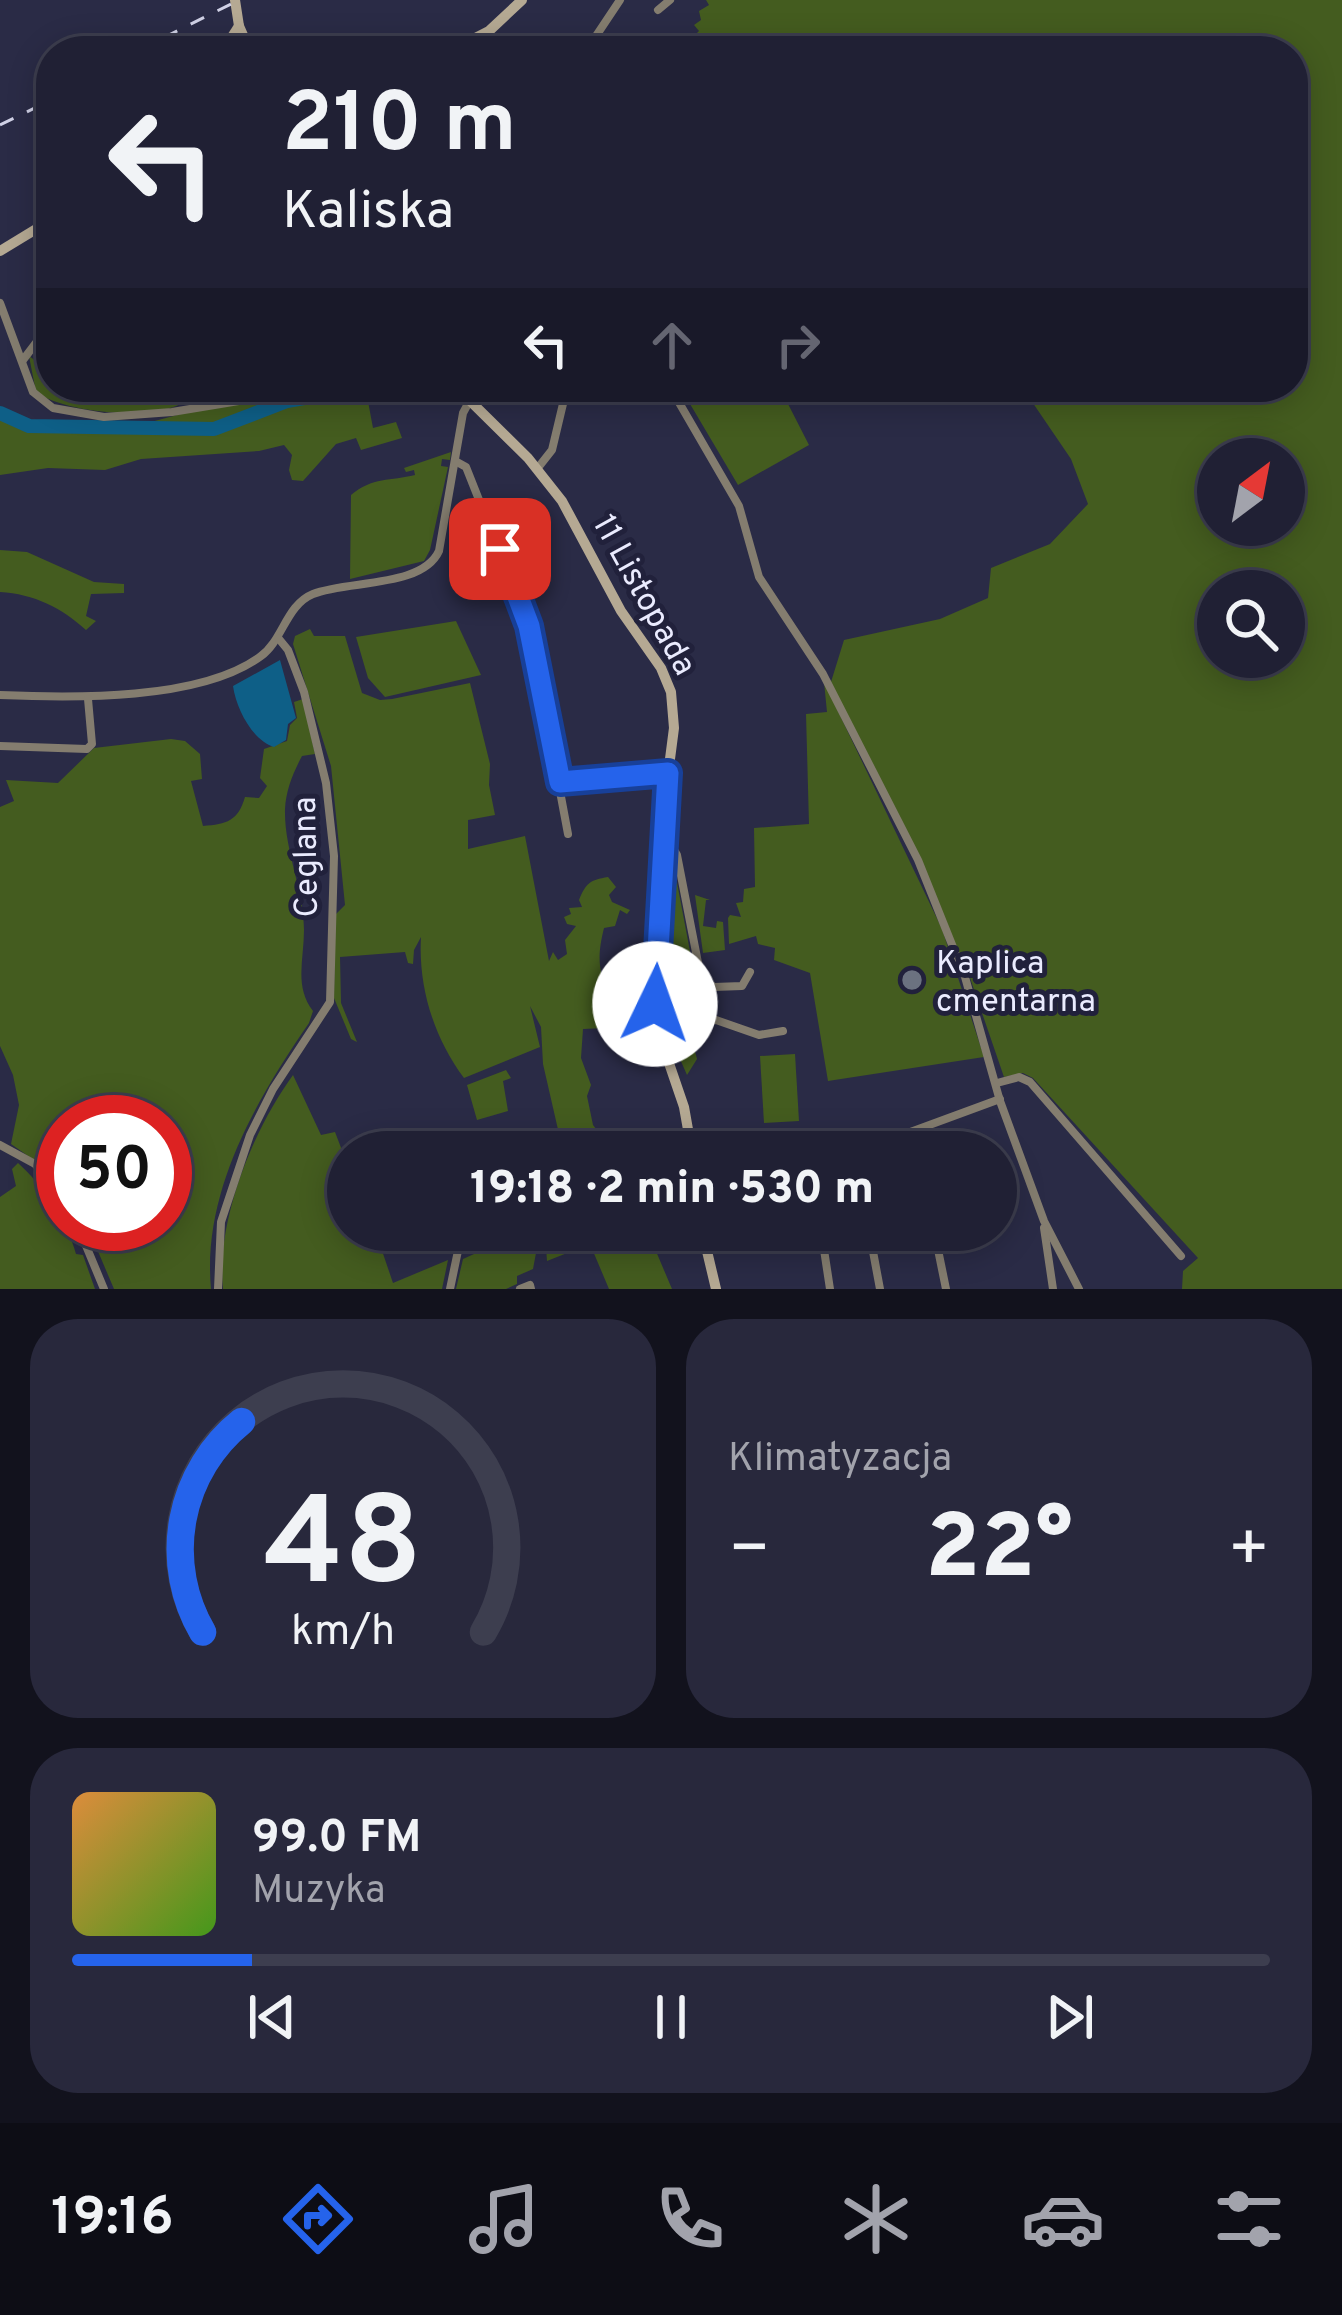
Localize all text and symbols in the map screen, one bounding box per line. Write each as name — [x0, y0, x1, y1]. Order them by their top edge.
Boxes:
text: 210 m — [282, 75, 517, 181]
icon: left — [84, 84, 240, 240]
text: Kaliska — [282, 179, 454, 248]
icon: left — [513, 312, 579, 378]
icon: ahead — [639, 312, 705, 378]
icon: right — [765, 312, 831, 378]
north arrow — [1197, 438, 1305, 546]
map controls — [1197, 438, 1305, 678]
pin — [449, 498, 551, 600]
street label: 11 Listopada — [581, 508, 704, 684]
icon: arrive — [467, 516, 533, 582]
button: search — [1197, 570, 1305, 678]
street label: Ceglana — [286, 796, 330, 918]
position arrow — [592, 941, 718, 1067]
place label: Kaplica cmentarna — [936, 944, 1096, 1024]
marker: Kaplica cmentarna — [899, 967, 925, 993]
speed limit sign: 50 — [36, 1095, 192, 1251]
text: 19:18 · 2 min · 530 m — [470, 1162, 874, 1219]
text: Klimatyzacja — [728, 1436, 952, 1485]
text: 48 — [264, 1471, 422, 1629]
text: 22° — [925, 1496, 1073, 1609]
text: − — [728, 1511, 771, 1594]
text: + — [1227, 1511, 1270, 1594]
text: km/h — [291, 1605, 395, 1659]
text: 99.0 FM — [252, 1811, 421, 1868]
text: Muzyka — [252, 1868, 386, 1917]
icon: previous — [239, 1984, 305, 2050]
icon: pause — [638, 1984, 704, 2050]
icon: next — [1037, 1984, 1103, 2050]
icon: directions — [276, 2177, 360, 2261]
icon: music — [462, 2177, 546, 2261]
icon: phone — [648, 2177, 732, 2261]
icon: climate — [834, 2177, 918, 2261]
icon: car — [1021, 2177, 1105, 2261]
icon: filters — [1207, 2177, 1291, 2261]
text: 19:16 — [51, 2185, 174, 2254]

